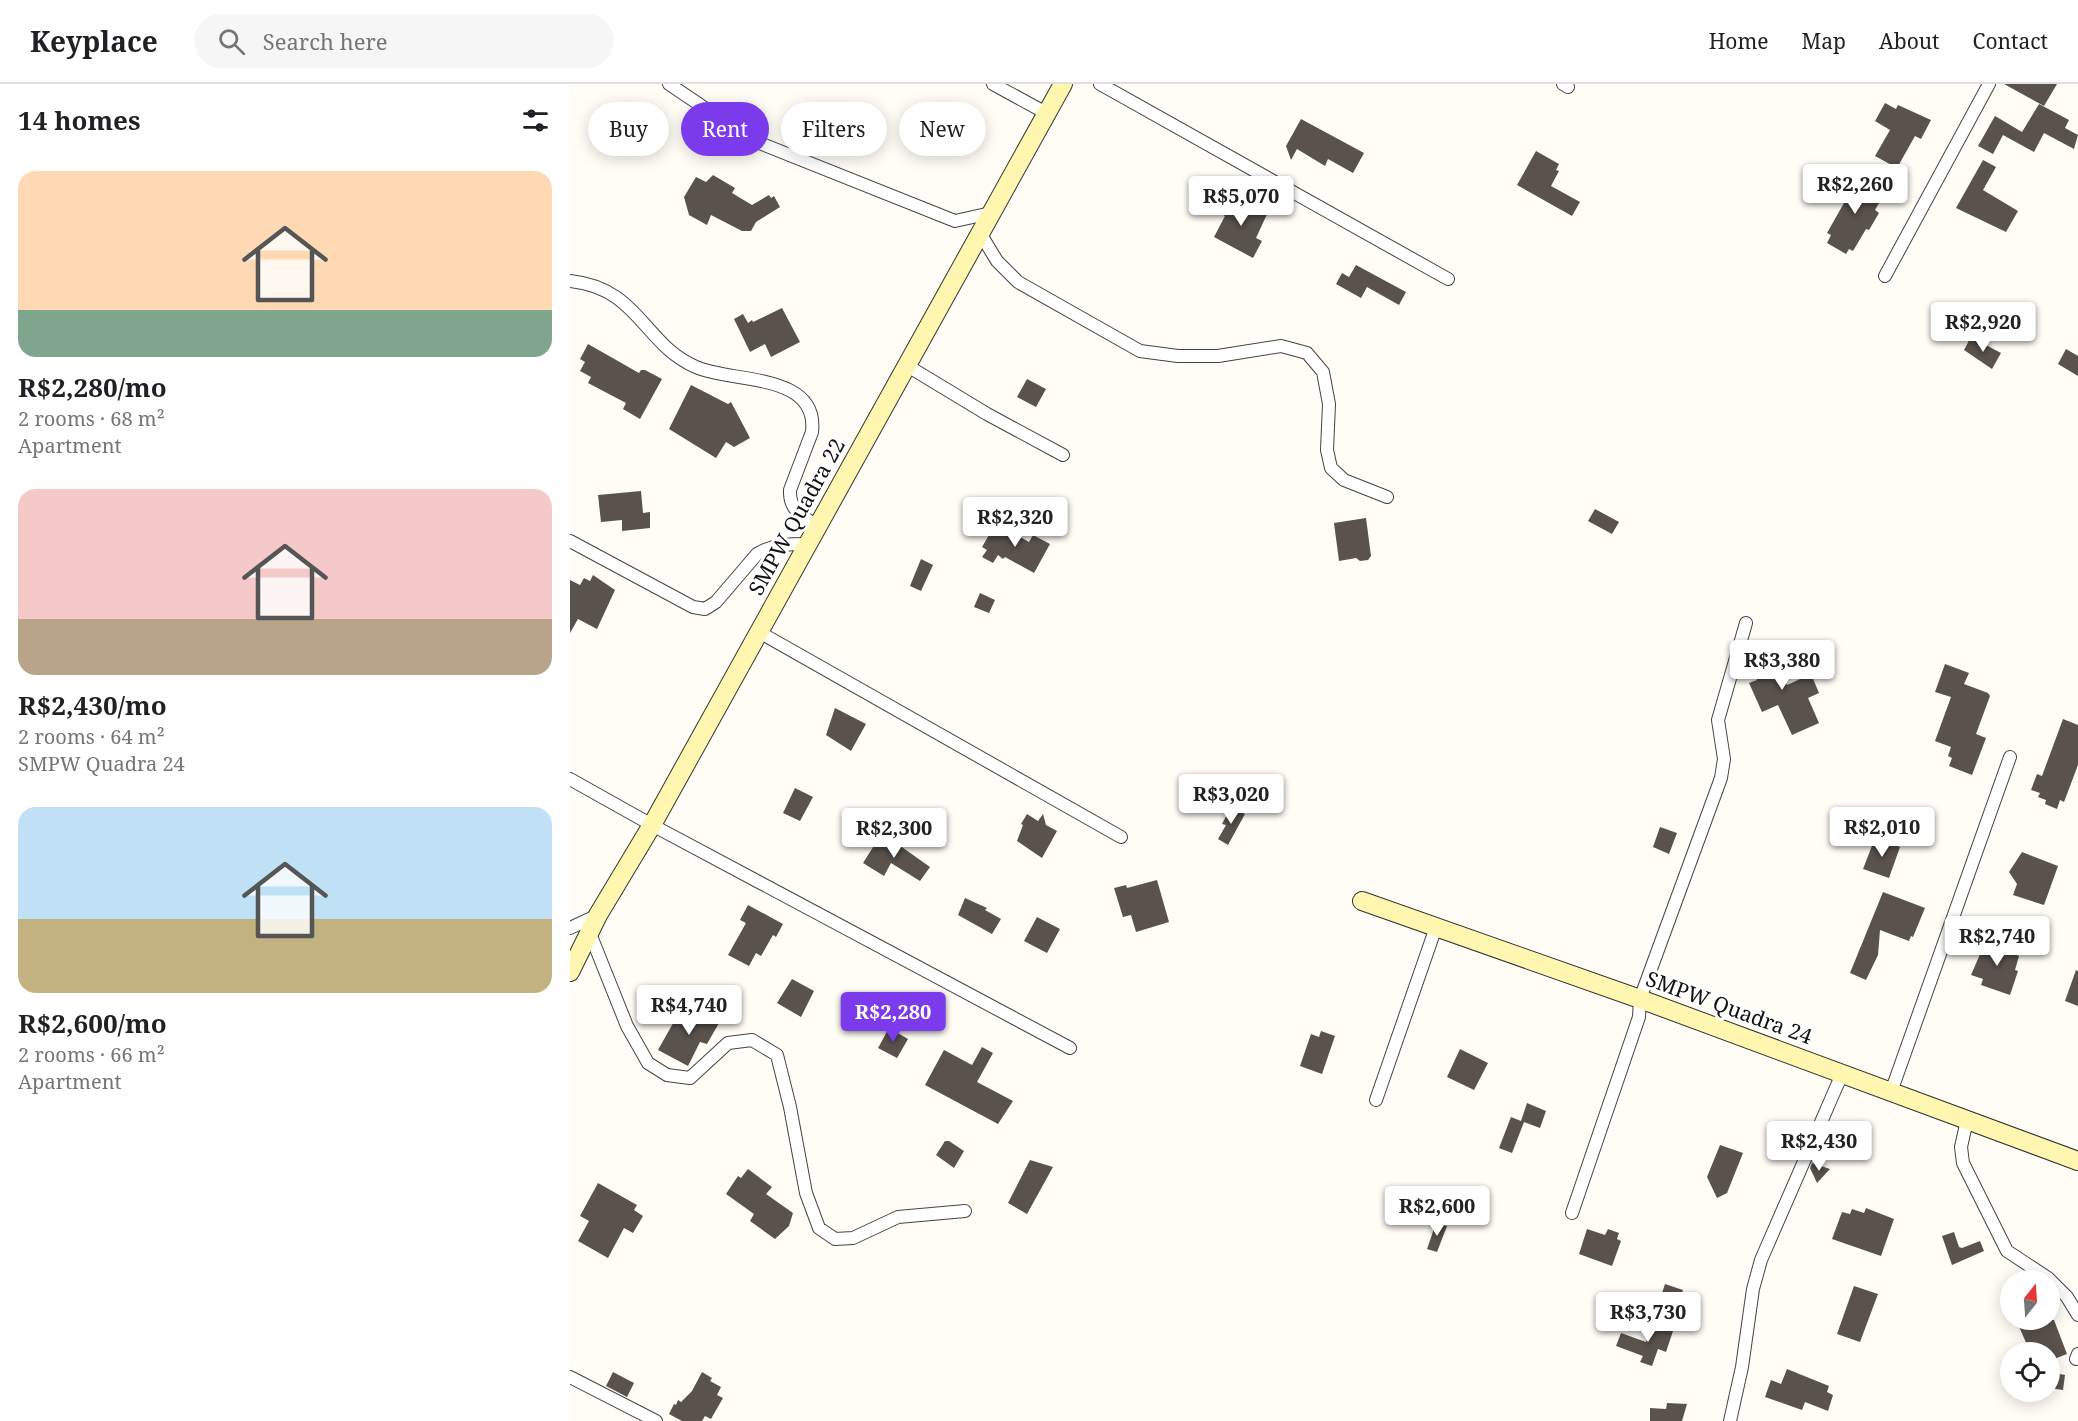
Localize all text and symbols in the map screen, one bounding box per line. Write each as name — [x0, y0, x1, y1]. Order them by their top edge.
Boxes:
search box — [194, 14, 614, 68]
text: Keyplace — [30, 22, 158, 60]
icon: search — [215, 25, 248, 58]
text: Search here — [263, 26, 388, 56]
text: Home — [1709, 27, 1769, 55]
text: Map — [1802, 27, 1846, 55]
text: About — [1879, 27, 1940, 55]
text: Contact — [1973, 27, 2048, 55]
text: 14 homes — [18, 102, 140, 138]
chip: Buy — [588, 102, 669, 156]
chip: Rent — [681, 102, 769, 156]
chip: Filters — [781, 102, 887, 156]
chip: New — [899, 102, 986, 156]
icon: filters — [519, 104, 552, 137]
pin: R$2,260 — [1800, 164, 1910, 215]
text: R$2,260 — [1817, 170, 1893, 197]
pin: R$5,070 — [1186, 176, 1296, 227]
text: R$5,070 — [1203, 182, 1279, 209]
icon: home — [231, 210, 339, 318]
pin: R$2,920 — [1928, 302, 2038, 353]
text: R$2,920 — [1945, 308, 2021, 335]
text: R$2,280/mo — [18, 369, 167, 405]
text: 2 rooms · 68 m² — [18, 405, 165, 432]
text: Apartment — [18, 432, 122, 459]
street label: SMPW Quadra 22 — [741, 433, 851, 600]
pin: R$2,320 — [960, 497, 1070, 548]
text: R$2,320 — [977, 503, 1053, 530]
icon: home — [231, 528, 339, 636]
pin: R$3,380 — [1727, 640, 1837, 691]
text: R$3,380 — [1744, 646, 1820, 673]
text: R$2,430/mo — [18, 687, 167, 723]
text: 2 rooms · 64 m² — [18, 723, 165, 750]
text: SMPW Quadra 24 — [18, 750, 185, 777]
pin: R$3,020 — [1176, 774, 1286, 825]
text: R$3,020 — [1193, 780, 1269, 807]
pin: R$2,010 — [1827, 807, 1937, 858]
pin: R$2,300 — [839, 808, 949, 859]
text: R$2,010 — [1844, 813, 1920, 840]
text: R$2,300 — [856, 814, 932, 841]
icon: home — [231, 846, 339, 954]
pin: R$2,740 — [1942, 916, 2052, 967]
text: R$2,740 — [1959, 922, 2035, 949]
street label: SMPW Quadra 24 — [1642, 964, 1817, 1050]
pin: R$4,740 — [634, 985, 744, 1036]
text: R$4,740 — [651, 991, 727, 1018]
pin: R$2,280 — [838, 992, 948, 1043]
text: R$2,280 — [855, 998, 931, 1025]
text: R$2,600/mo — [18, 1005, 167, 1041]
text: 2 rooms · 66 m² — [18, 1041, 165, 1068]
text: Apartment — [18, 1068, 122, 1095]
pin: R$2,430 — [1764, 1121, 1874, 1172]
text: R$2,430 — [1781, 1127, 1857, 1154]
pin: R$2,600 — [1382, 1186, 1492, 1237]
text: R$2,600 — [1399, 1192, 1475, 1219]
north arrow — [2000, 1270, 2060, 1330]
map controls — [2000, 1270, 2060, 1402]
pin: R$3,730 — [1593, 1292, 1703, 1343]
text: R$3,730 — [1610, 1298, 1686, 1325]
button: locate — [2000, 1342, 2060, 1402]

